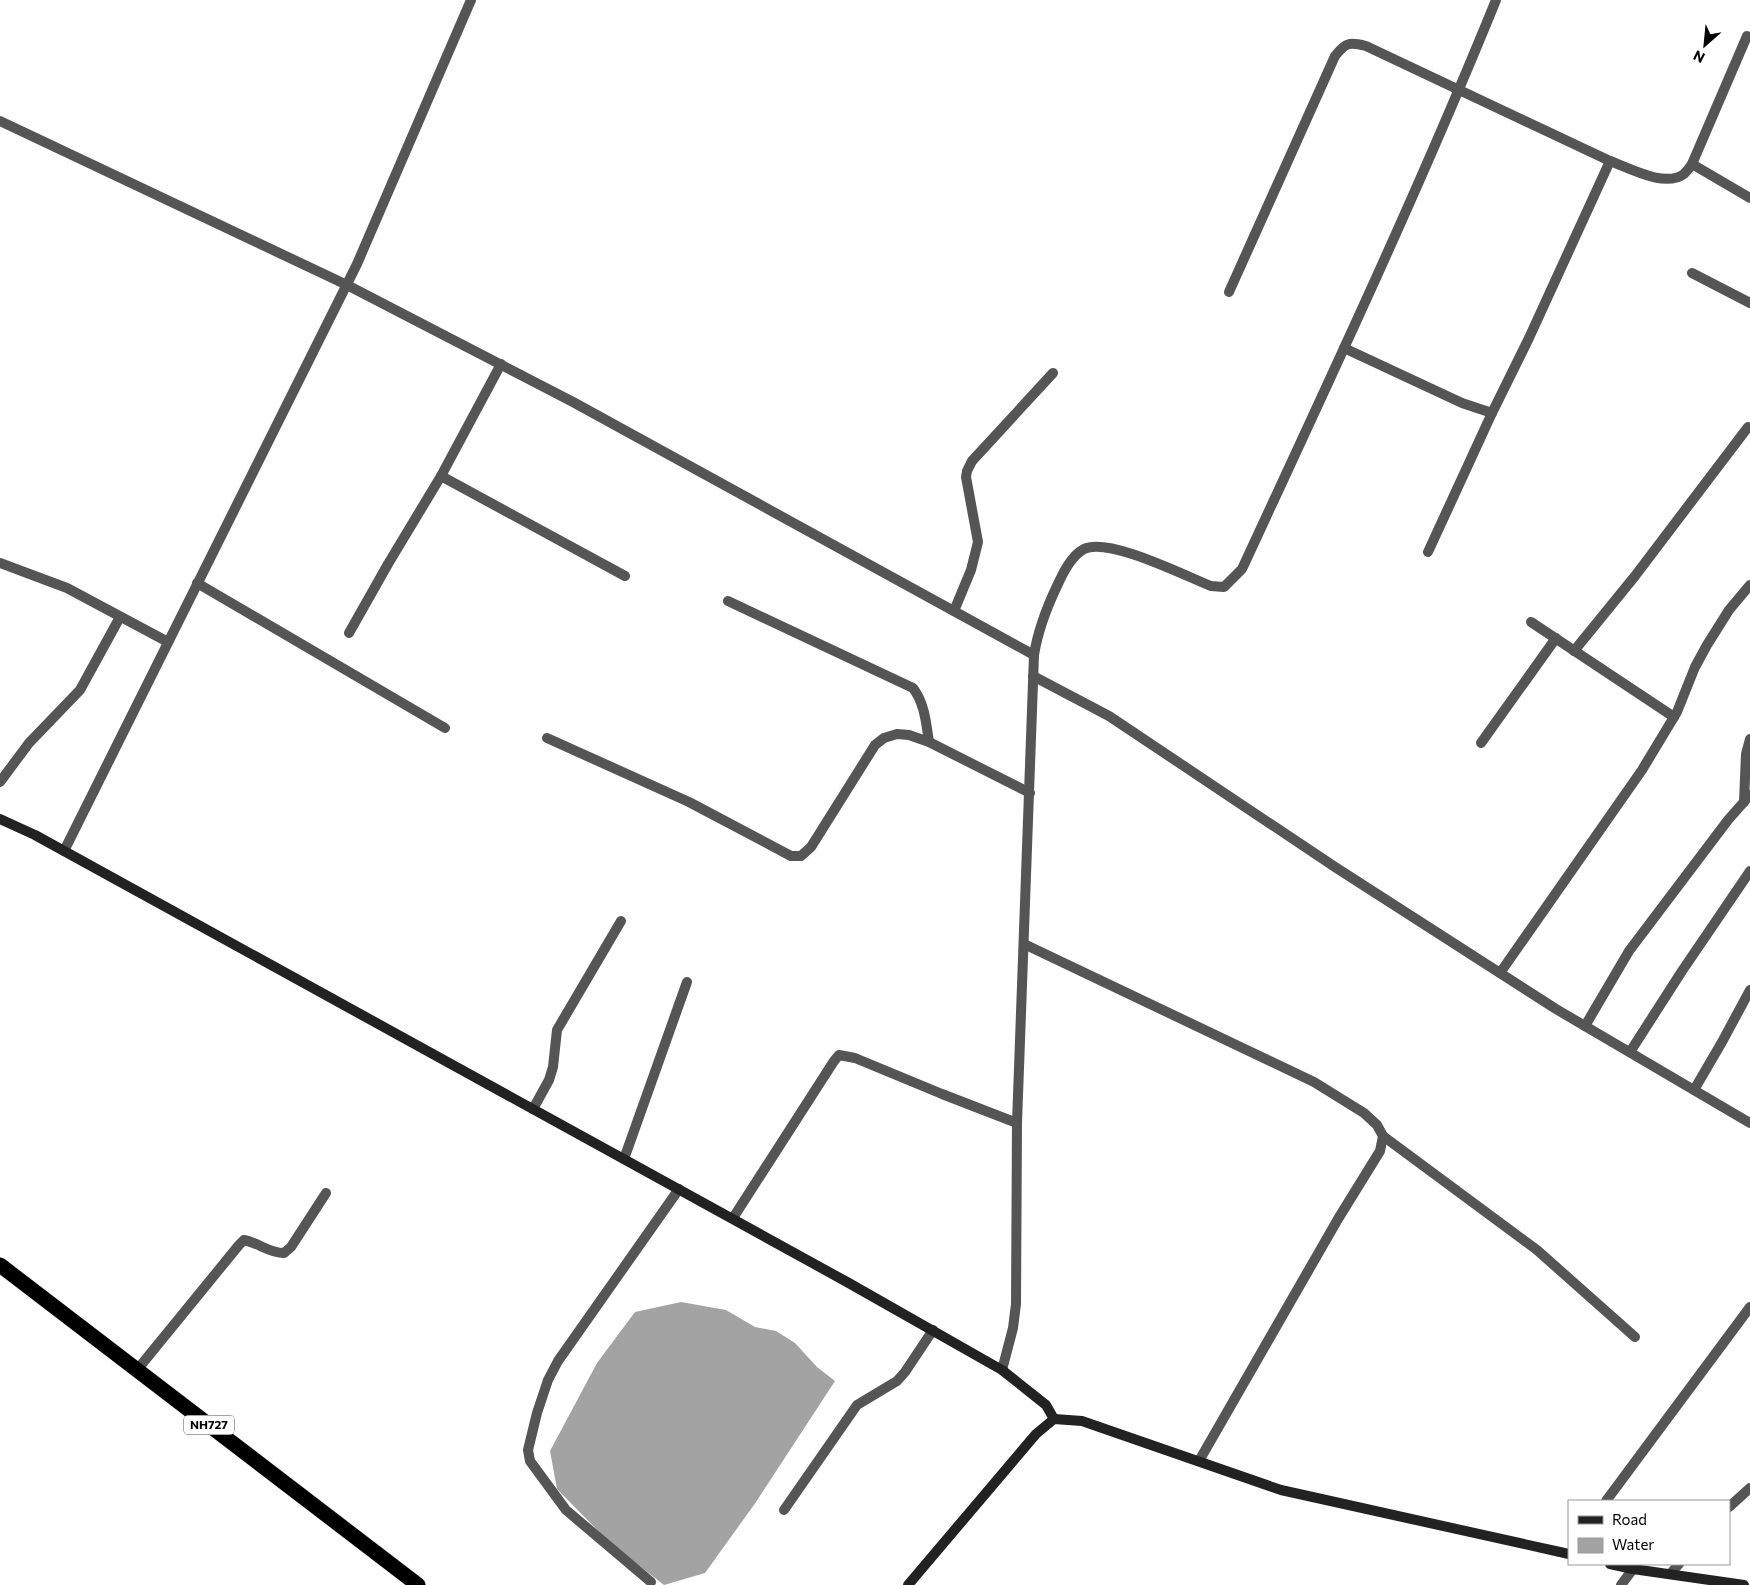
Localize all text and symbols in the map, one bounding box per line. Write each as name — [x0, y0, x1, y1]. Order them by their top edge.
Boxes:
north arrow — [1680, 20, 1730, 70]
text: N — [1690, 47, 1707, 67]
road number: NH727 — [184, 1416, 234, 1434]
legend — [1568, 1500, 1730, 1565]
text: Road — [1612, 1510, 1647, 1528]
text: Water — [1612, 1535, 1654, 1553]

